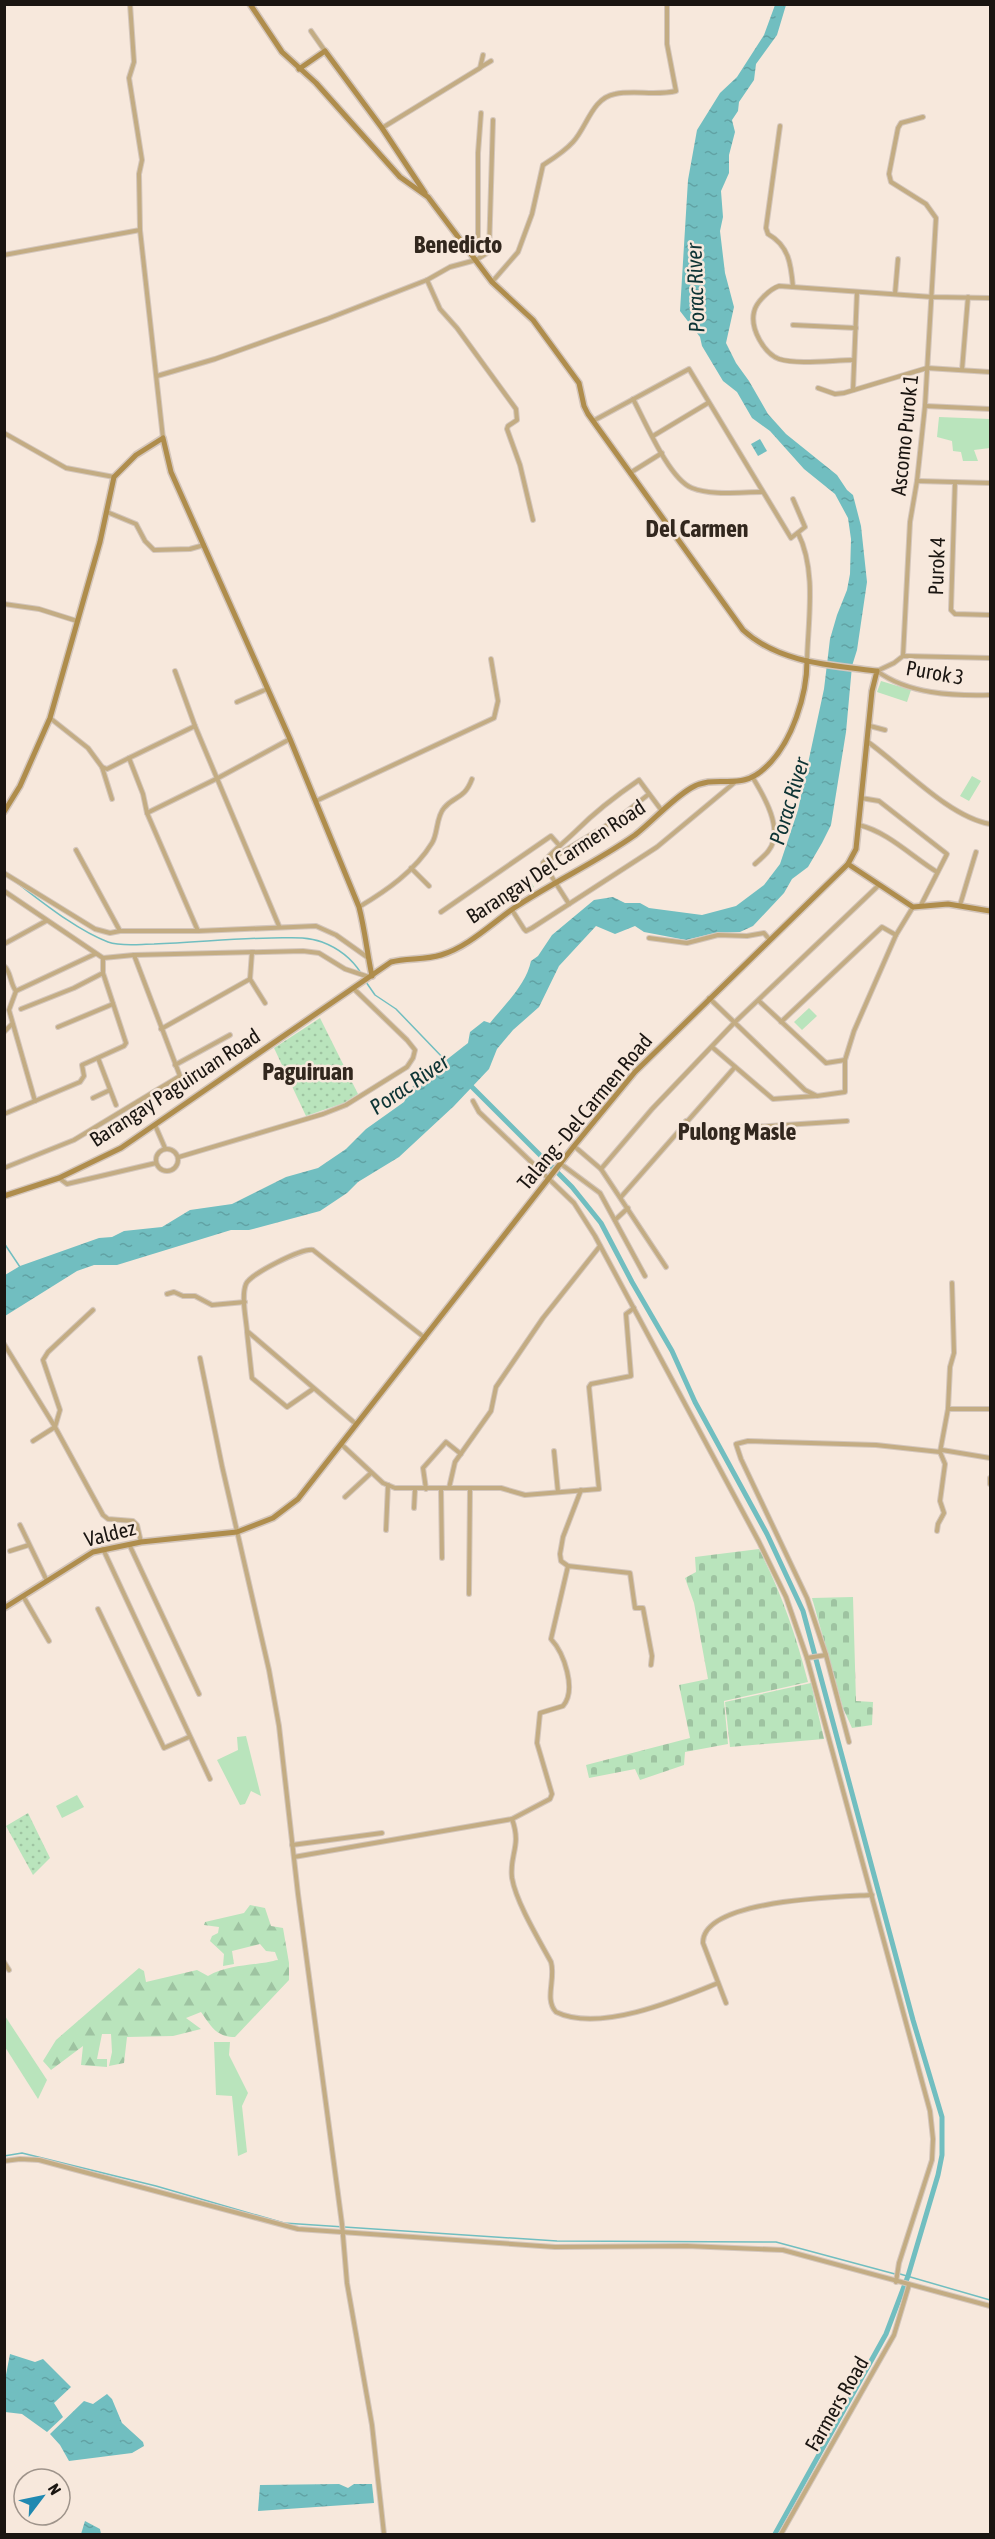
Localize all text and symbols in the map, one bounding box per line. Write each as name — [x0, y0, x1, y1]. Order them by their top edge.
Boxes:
district label: Benedicto — [414, 231, 502, 258]
water label: Porac River — [680, 241, 710, 333]
street label: Ascomo Purok 1 — [886, 373, 922, 497]
district label: Del Carmen — [646, 515, 748, 542]
street label: Purok 4 — [923, 536, 949, 596]
street label: Purok 3 — [904, 655, 966, 689]
water label: Porac River — [763, 753, 815, 848]
street label: Barangay Del Carmen Road — [462, 794, 649, 928]
street label: Barangay Paguiruan Road — [85, 1023, 264, 1151]
street label: Talang - Del Carmen Road — [512, 1029, 656, 1194]
water label: Porac River — [365, 1047, 455, 1120]
district label: Paguiruan — [262, 1058, 354, 1085]
district label: Pulong Masle — [678, 1118, 796, 1145]
street label: Valdez — [82, 1515, 138, 1551]
street label: Farmers Road — [799, 2352, 873, 2455]
north arrow — [12, 2467, 72, 2527]
text: N — [45, 2480, 65, 2498]

